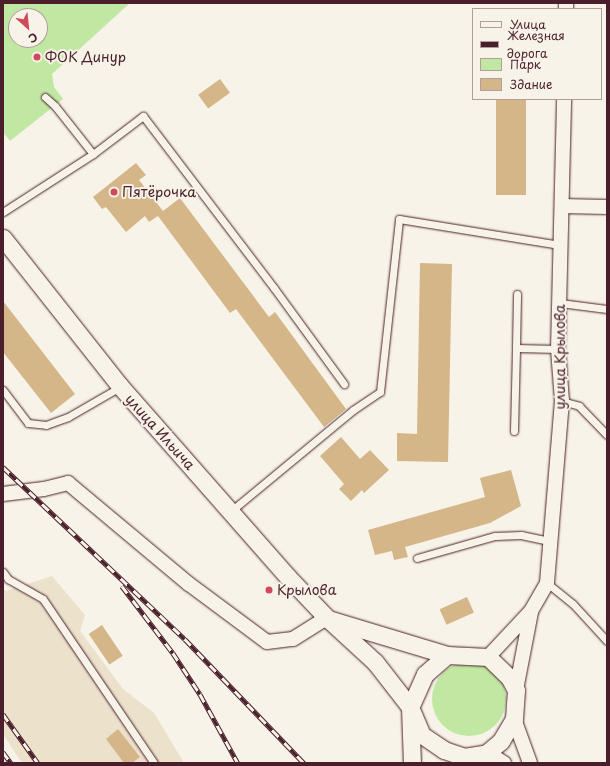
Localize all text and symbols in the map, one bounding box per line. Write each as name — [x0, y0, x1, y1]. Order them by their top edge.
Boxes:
north arrow — [8, 8, 48, 48]
legend — [472, 8, 602, 100]
text: Улица — [510, 15, 546, 33]
text: Железная дорога — [507, 26, 565, 62]
text: С — [26, 29, 41, 48]
place label: ФОК Динур — [45, 49, 126, 65]
marker: ФОК Динур — [32, 52, 42, 62]
text: Парк — [510, 55, 541, 73]
text: Здание — [510, 75, 552, 93]
place label: Пятёрочка — [122, 184, 196, 200]
marker: Пятёрочка — [109, 187, 119, 197]
street label: улица Крылова — [552, 304, 568, 410]
street label: улица Ильича — [121, 390, 199, 474]
place label: Крылова — [277, 582, 336, 598]
marker: Крылова — [264, 585, 274, 595]

